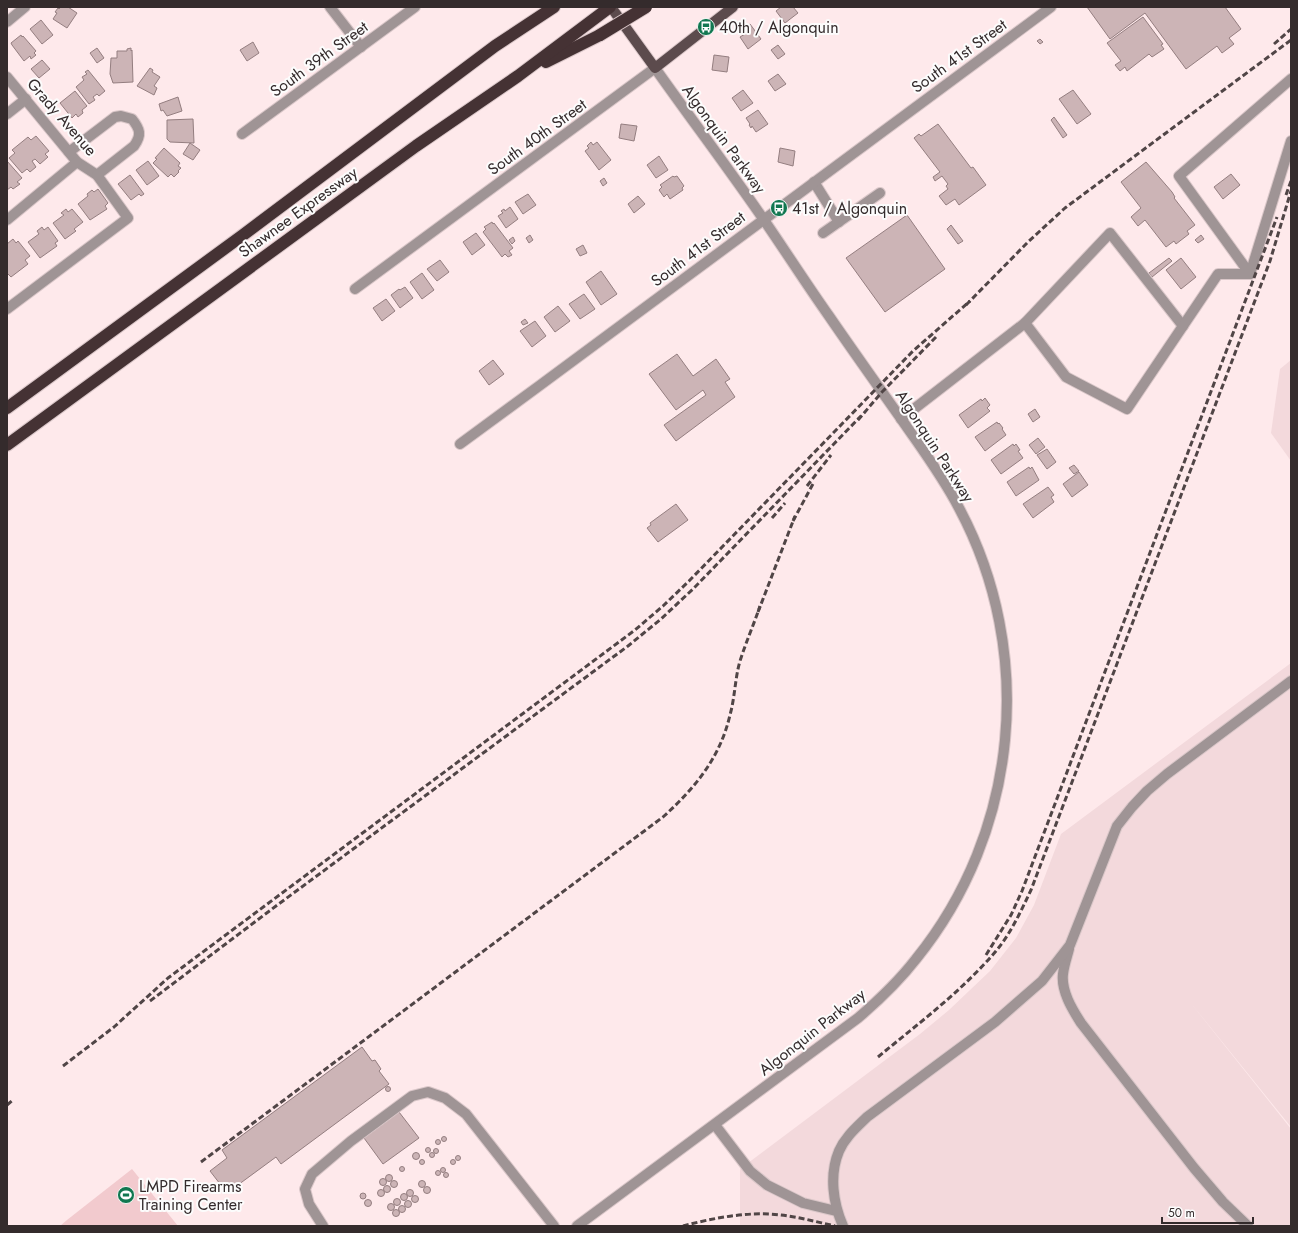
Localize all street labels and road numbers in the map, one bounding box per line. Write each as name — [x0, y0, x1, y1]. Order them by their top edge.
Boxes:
street label: South 41st Street — [907, 13, 1011, 98]
street label: South 39th Street — [265, 15, 373, 102]
street label: Grady Avenue — [22, 73, 102, 161]
street label: Algonquin Parkway — [677, 80, 772, 199]
street label: South 40th Street — [483, 93, 591, 181]
street label: Shawnee Expressway — [234, 160, 363, 263]
street label: South 41st Street — [646, 206, 750, 292]
street label: Algonquin Parkway — [890, 385, 980, 507]
street label: Algonquin Parkway — [754, 982, 871, 1081]

